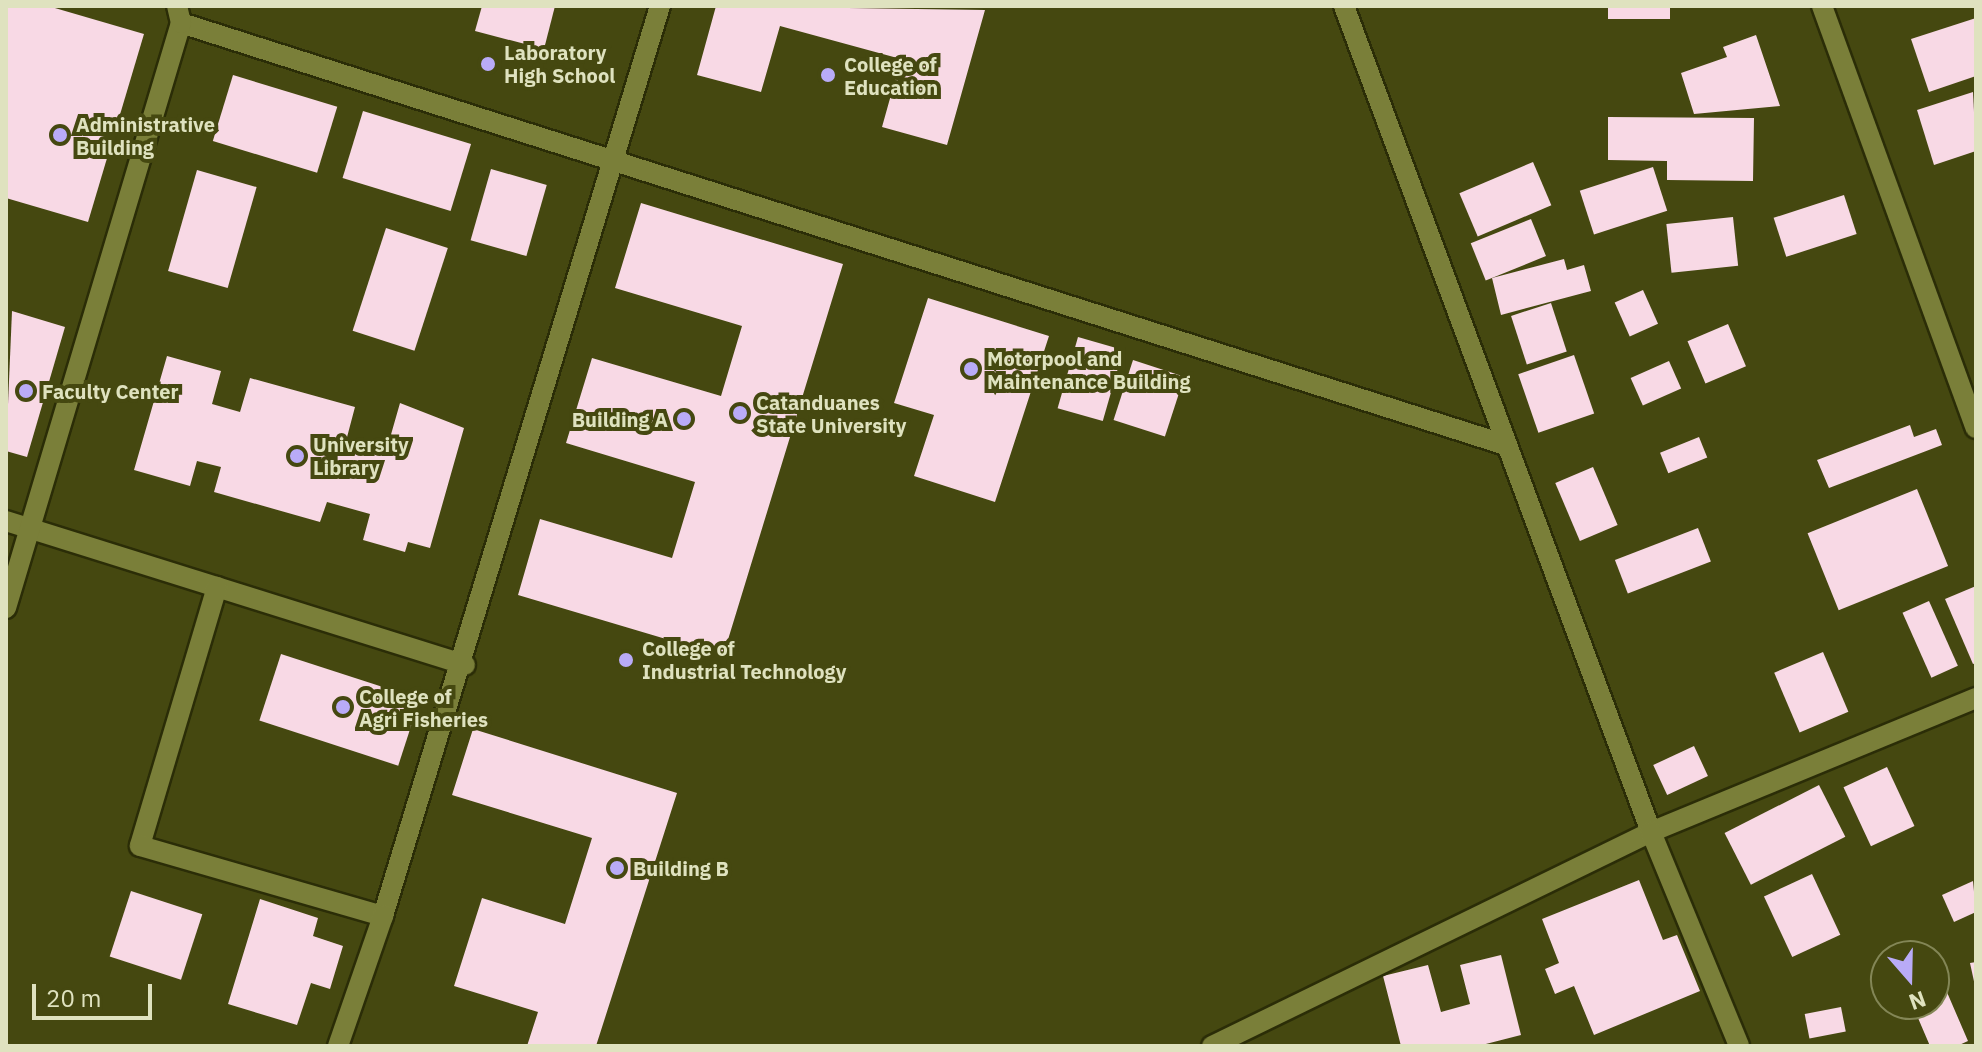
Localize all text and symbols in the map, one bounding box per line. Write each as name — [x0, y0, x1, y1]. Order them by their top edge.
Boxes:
place label: Laboratory High School — [504, 40, 615, 87]
place label: College of Education — [844, 52, 938, 99]
marker: Laboratory High School — [479, 55, 497, 73]
marker: College of Education — [819, 66, 837, 84]
place label: Administrative Building — [76, 112, 215, 159]
marker: Administrative Building — [51, 126, 69, 144]
place label: Motorpool and Maintenance Building — [987, 346, 1191, 393]
marker: Motorpool and Maintenance Building — [962, 360, 980, 378]
place label: Faculty Center — [42, 379, 179, 403]
marker: Faculty Center — [17, 382, 35, 400]
place label: Catanduanes State University — [756, 390, 906, 437]
marker: Catanduanes State University — [731, 404, 749, 422]
place label: Building A — [572, 407, 668, 431]
marker: Building A — [675, 410, 693, 428]
place label: University Library — [313, 432, 409, 479]
marker: University Library — [288, 447, 306, 465]
place label: College of Industrial Technology — [642, 636, 846, 683]
marker: College of Industrial Technology — [617, 651, 635, 669]
place label: College of Agri Fisheries — [359, 684, 488, 731]
marker: College of Agri Fisheries — [334, 698, 352, 716]
place label: Building B — [633, 856, 729, 880]
marker: Building B — [608, 859, 626, 877]
north arrow — [1870, 940, 1950, 1020]
scale bar — [36, 968, 156, 1018]
text: 20 m — [46, 982, 101, 1014]
text: N — [1905, 985, 1930, 1017]

